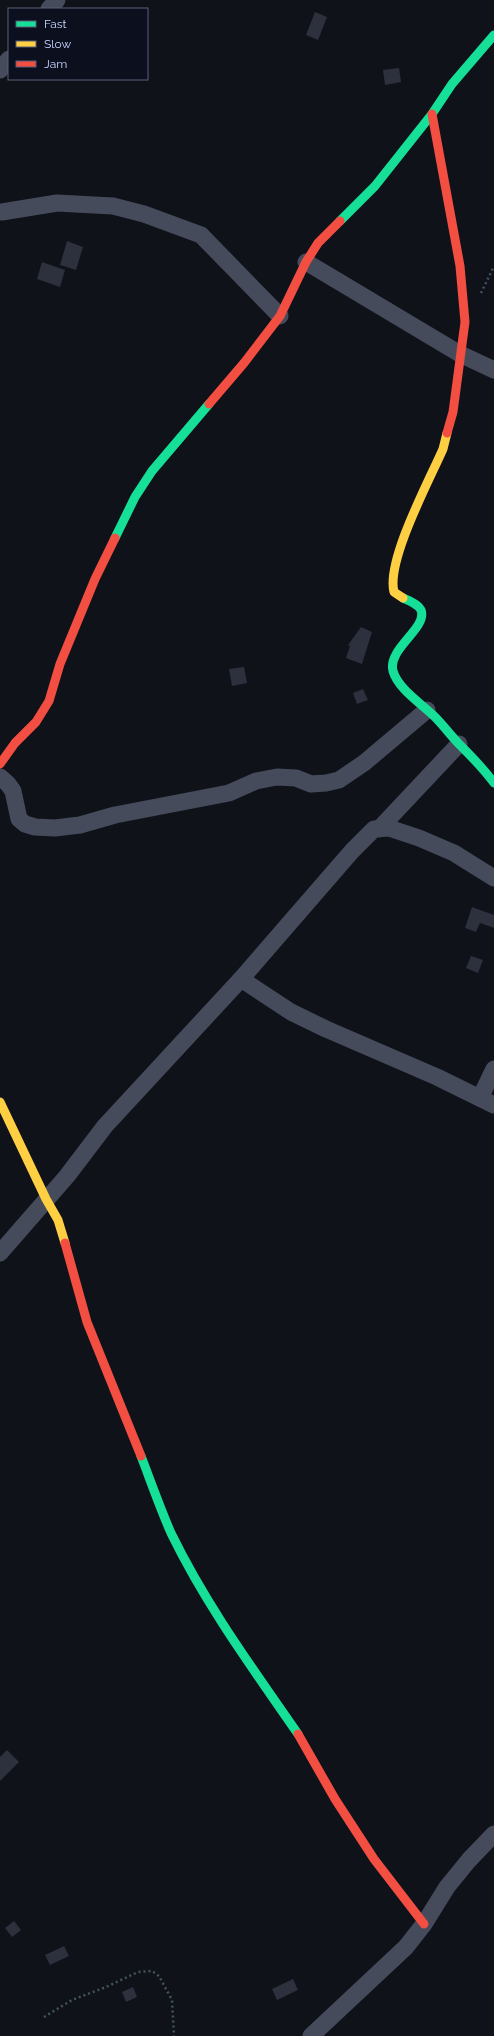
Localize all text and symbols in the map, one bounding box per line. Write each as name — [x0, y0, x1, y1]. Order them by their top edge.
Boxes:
legend — [8, 8, 148, 80]
text: Fast — [44, 17, 67, 31]
text: Slow — [44, 37, 71, 51]
text: Jam — [44, 57, 67, 71]

